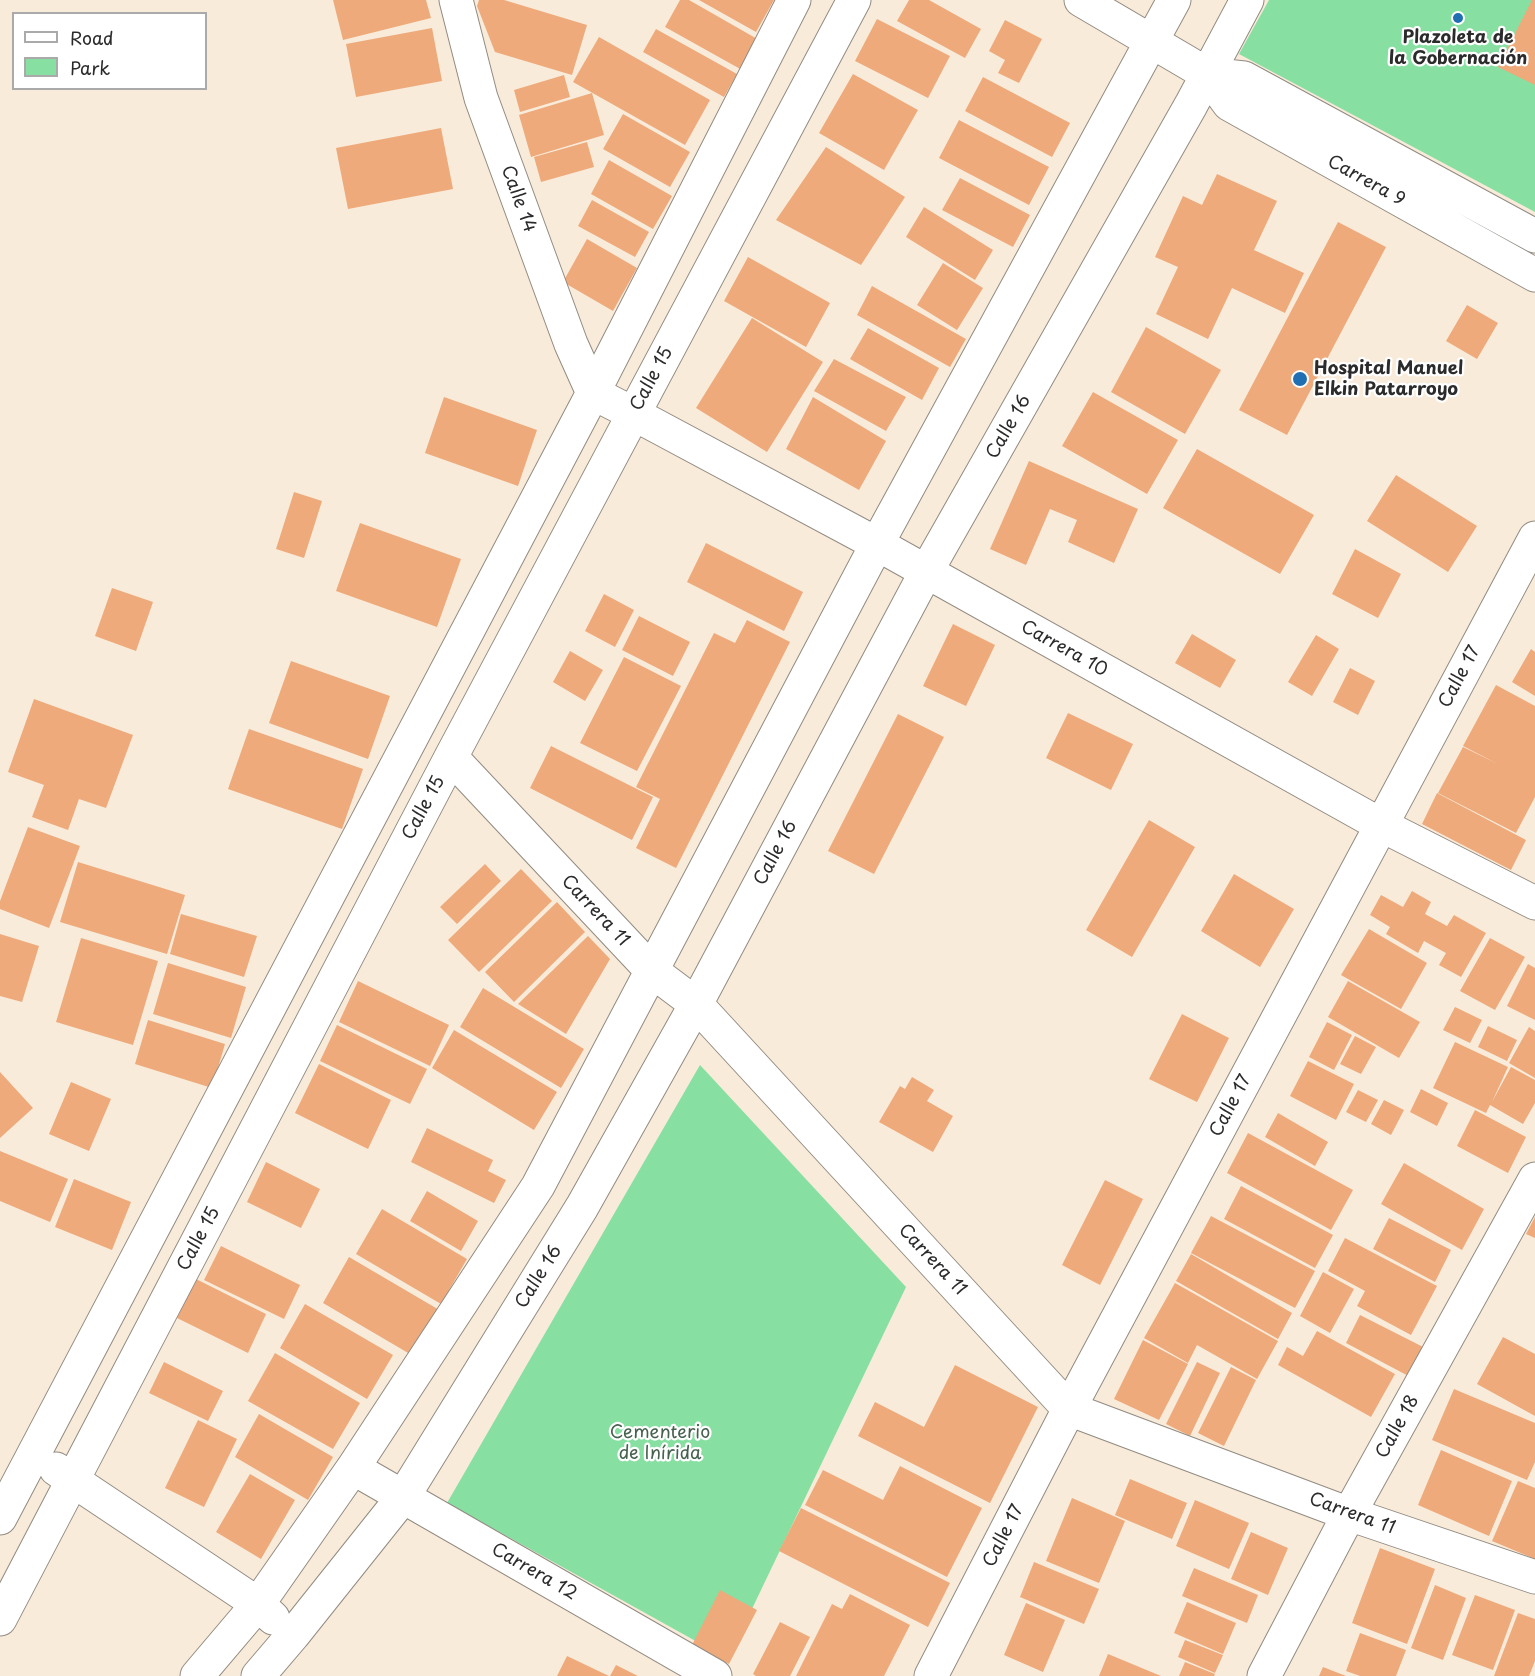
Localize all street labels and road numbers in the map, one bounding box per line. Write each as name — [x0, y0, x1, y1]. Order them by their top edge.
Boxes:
street label: Carrera 9 — [1323, 151, 1409, 211]
street label: Calle 14 — [496, 163, 540, 235]
street label: Calle 15 — [626, 343, 678, 415]
street label: Calle 16 — [982, 391, 1036, 463]
street label: Carrera 10 — [1017, 616, 1111, 682]
street label: Calle 17 — [1435, 642, 1485, 712]
street label: Calle 15 — [398, 772, 450, 844]
street label: Calle 16 — [750, 817, 802, 889]
street label: Carrera 11 — [556, 871, 634, 951]
street label: Calle 17 — [1206, 1071, 1256, 1141]
street label: Calle 15 — [173, 1203, 225, 1275]
street label: Carrera 11 — [893, 1220, 971, 1300]
street label: Calle 16 — [511, 1241, 567, 1313]
street label: Calle 18 — [1372, 1392, 1424, 1462]
street label: Carrera 11 — [1306, 1488, 1398, 1540]
street label: Calle 17 — [979, 1501, 1029, 1571]
street label: Carrera 12 — [487, 1539, 581, 1605]

